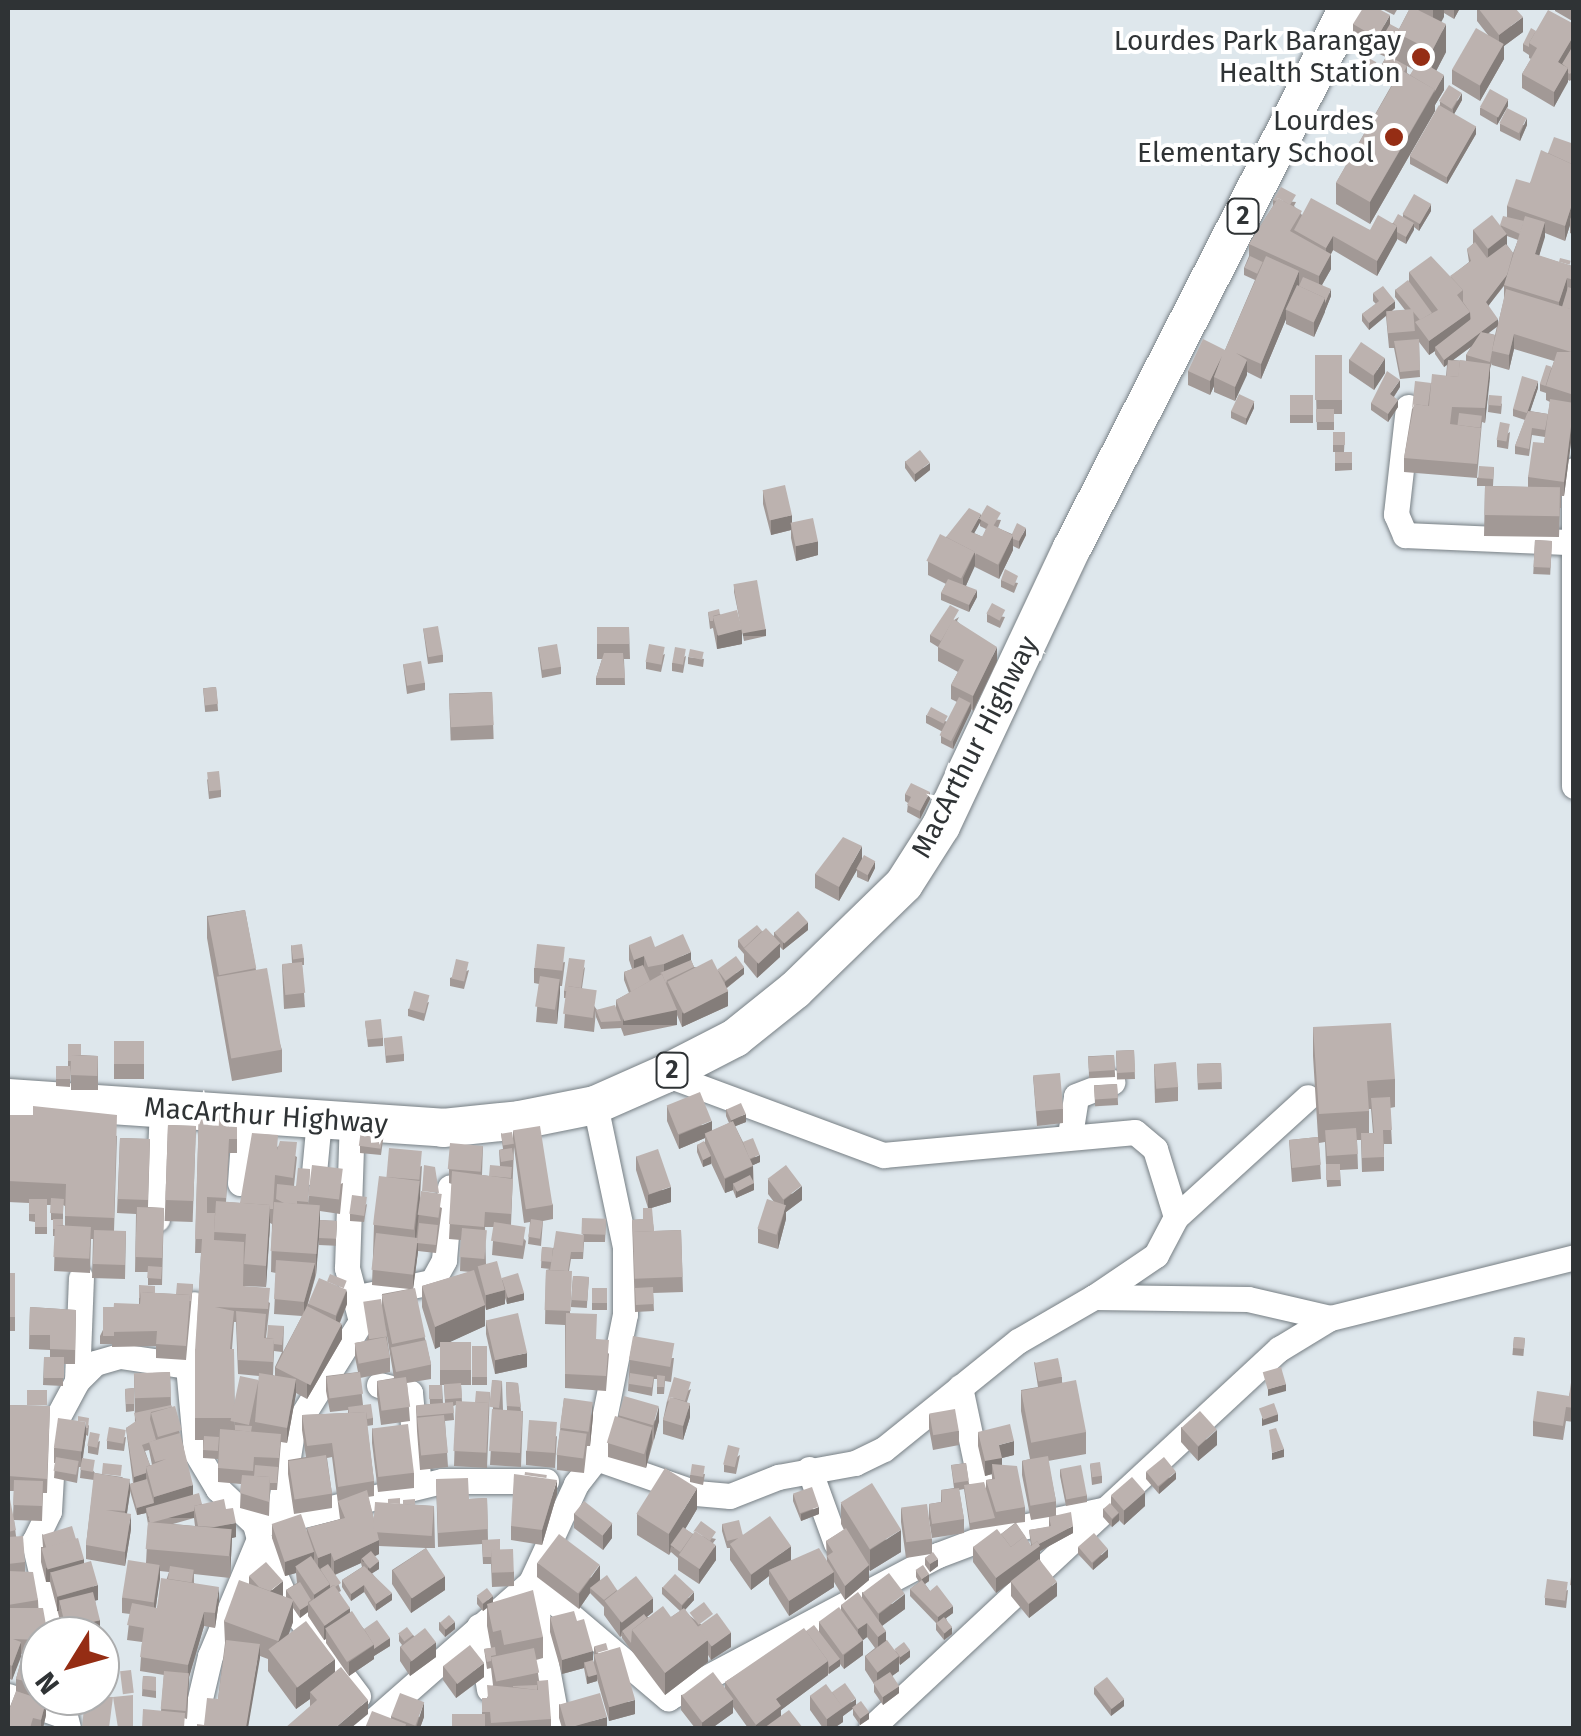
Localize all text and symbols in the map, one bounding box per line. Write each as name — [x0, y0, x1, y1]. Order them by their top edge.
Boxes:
place label: Lourdes Park Barangay Health Station — [1114, 24, 1401, 90]
marker: Lourdes Park Barangay Health Station — [1410, 46, 1432, 68]
place label: Lourdes Elementary School — [1137, 104, 1374, 170]
marker: Lourdes Elementary School — [1383, 126, 1405, 148]
road number: 2 — [1226, 196, 1260, 236]
street label: MacArthur Highway — [905, 630, 1045, 864]
road number: 2 — [654, 1050, 690, 1090]
street label: MacArthur Highway — [143, 1091, 389, 1141]
north arrow — [20, 1616, 120, 1716]
text: N — [28, 1666, 66, 1701]

